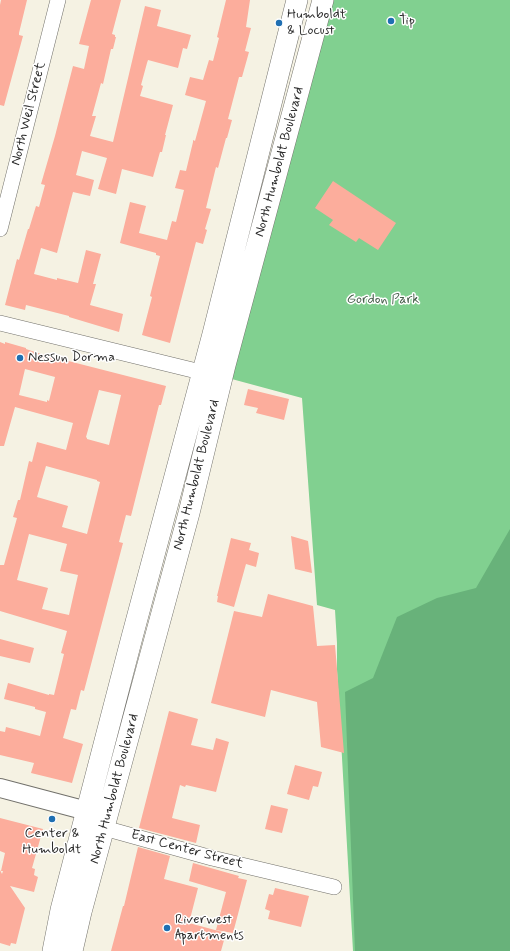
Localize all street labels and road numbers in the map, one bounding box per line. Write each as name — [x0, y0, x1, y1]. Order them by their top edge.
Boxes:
street label: North Weil Street — [8, 61, 50, 167]
street label: North Humboldt Boulevard — [252, 85, 308, 239]
street label: North Humboldt Boulevard — [170, 398, 224, 552]
street label: North Humboldt Boulevard — [87, 712, 143, 866]
street label: East Center Street — [129, 827, 245, 873]

